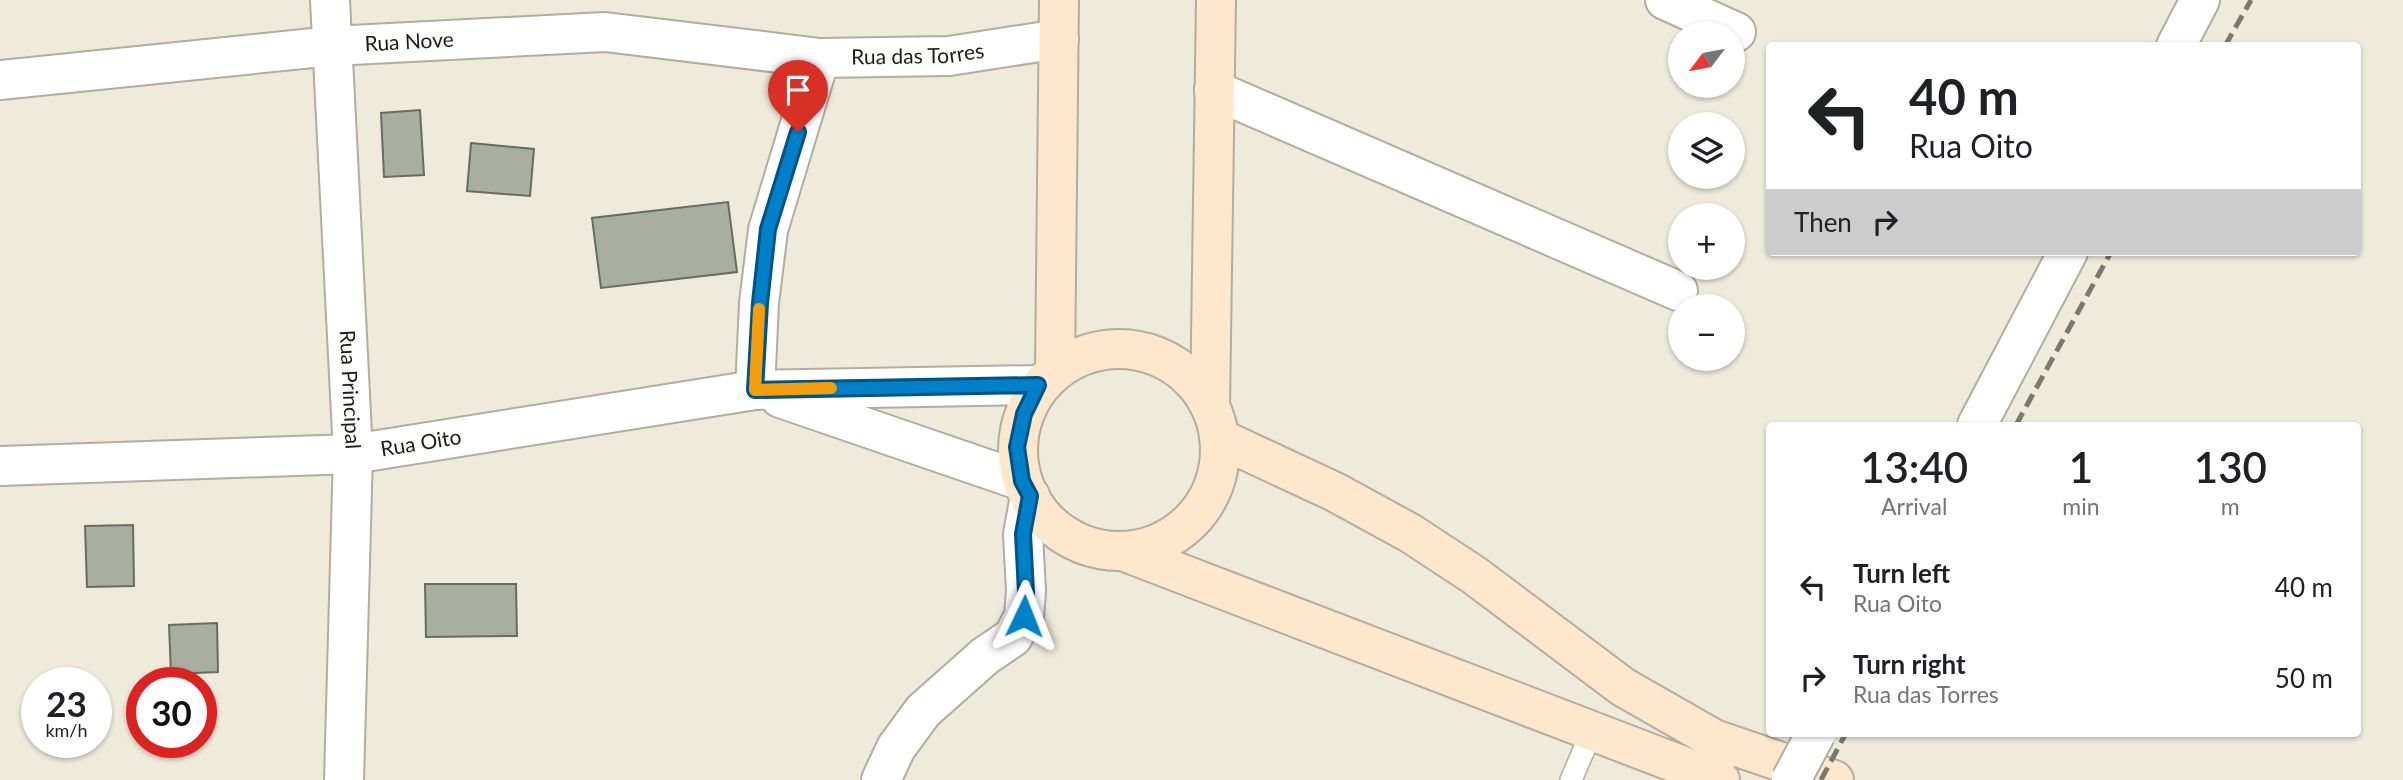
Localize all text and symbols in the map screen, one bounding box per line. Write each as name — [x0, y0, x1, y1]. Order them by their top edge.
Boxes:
north arrow — [1668, 21, 1745, 98]
map controls — [1668, 21, 1745, 371]
street label: Rua Nove — [364, 26, 454, 55]
street label: Rua das Torres — [851, 37, 985, 69]
pin — [768, 60, 828, 132]
text: 40 m — [1909, 67, 2019, 125]
icon: left — [1794, 70, 1885, 161]
icon: arrive — [779, 71, 817, 109]
button: layers — [1668, 112, 1745, 189]
text: Rua Oito — [1909, 126, 2033, 165]
button: + — [1668, 203, 1745, 280]
icon: right — [1866, 203, 1904, 241]
text: Then — [1794, 206, 1852, 238]
button: − — [1668, 294, 1745, 371]
street label: Rua Principal — [336, 329, 367, 450]
street label: Rua Oito — [379, 423, 463, 460]
text: 13:40 — [1860, 442, 1968, 492]
text: 1 — [2069, 442, 2093, 492]
text: 130 — [2194, 442, 2267, 492]
text: Arrival — [1881, 492, 1947, 520]
text: min — [2062, 492, 2100, 520]
text: m — [2221, 492, 2240, 520]
text: Turn left — [1853, 557, 1950, 589]
icon: left — [1794, 568, 1832, 606]
text: 40 m — [2275, 571, 2333, 603]
position arrow — [987, 579, 1061, 653]
text: Rua Oito — [1853, 589, 1942, 617]
text: Turn right — [1853, 648, 1966, 680]
icon: right — [1794, 659, 1832, 697]
text: 50 m — [2275, 662, 2333, 694]
speed limit sign: 30 — [126, 667, 217, 758]
text: Rua das Torres — [1853, 680, 1999, 708]
text: 23 — [46, 682, 87, 724]
text: km/h — [45, 719, 88, 741]

